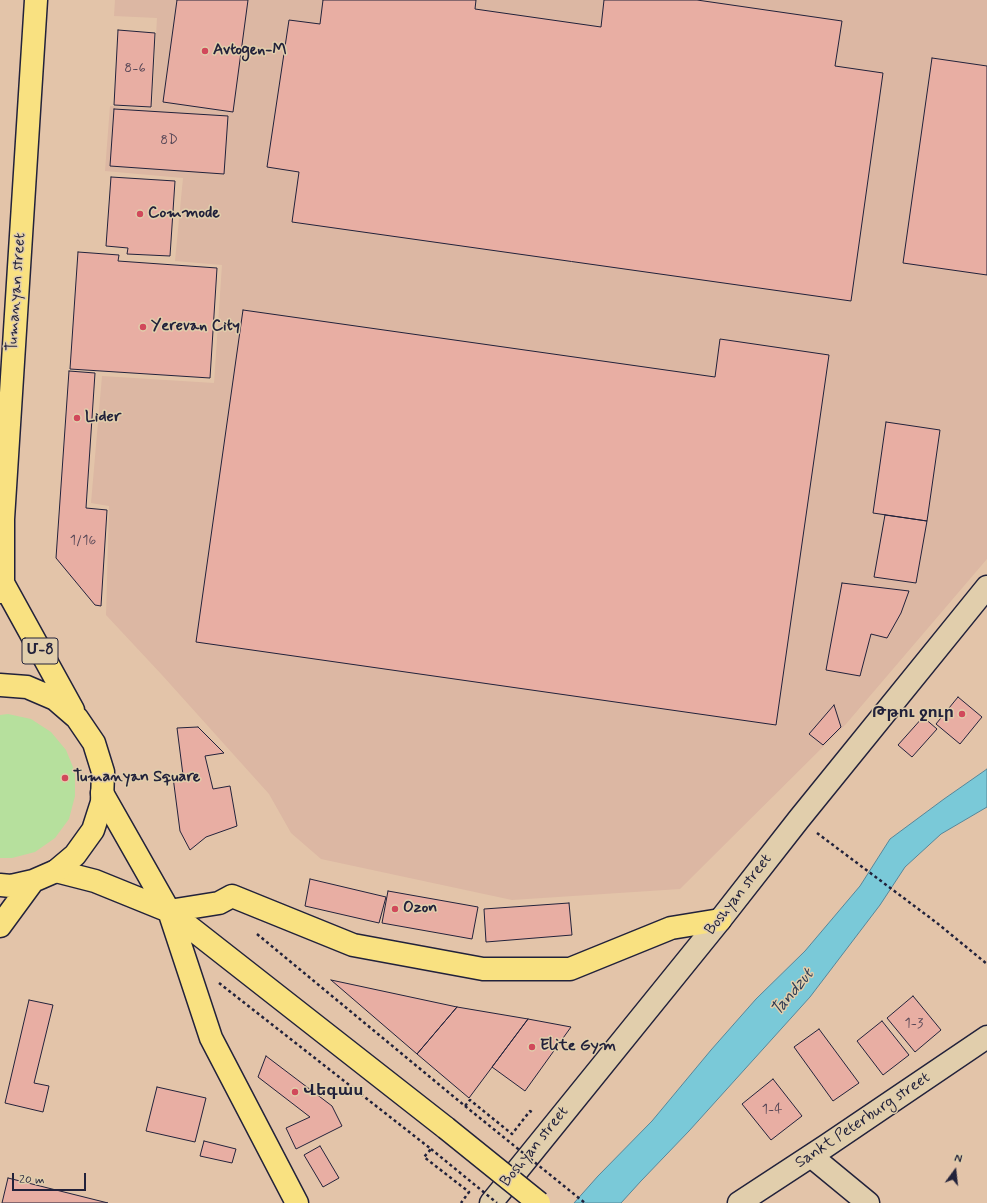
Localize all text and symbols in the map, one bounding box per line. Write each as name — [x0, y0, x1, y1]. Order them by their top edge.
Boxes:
place label: Avtogen-M — [213, 41, 287, 61]
marker: Avtogen-M — [200, 46, 210, 56]
house number: 8-6 — [124, 61, 146, 77]
house number: 8D — [160, 133, 178, 149]
place label: Commode — [148, 204, 220, 224]
marker: Commode — [135, 209, 145, 219]
street label: Tumanyan street — [3, 232, 31, 352]
place label: Yerevan City — [151, 317, 240, 337]
marker: Yerevan City — [138, 322, 148, 332]
place label: Lider — [85, 408, 121, 428]
marker: Lider — [72, 413, 82, 423]
house number: 1/16 — [70, 533, 96, 549]
road number: Մ-8 — [22, 638, 58, 664]
place label: Թթու ջուր — [872, 704, 954, 724]
marker: Թթու ջուր — [957, 709, 967, 719]
place label: Tumanyan Square — [73, 768, 200, 788]
marker: Tumanyan Square — [60, 773, 70, 783]
street label: Boshyan street — [701, 851, 777, 939]
place label: Ozon — [403, 899, 437, 919]
marker: Ozon — [390, 904, 400, 914]
water label: Tandzut — [767, 965, 819, 1021]
house number: 1-3 — [905, 1016, 923, 1032]
place label: Elite Gym — [540, 1037, 616, 1057]
marker: Elite Gym — [527, 1042, 537, 1052]
street label: Sankt Peterburg street — [792, 1069, 934, 1173]
place label: Վեգաս — [303, 1082, 363, 1102]
marker: Վեգաս — [290, 1087, 300, 1097]
house number: 1-4 — [762, 1102, 782, 1118]
street label: Boshyan street — [497, 1103, 573, 1191]
north arrow — [935, 1151, 975, 1191]
text: N — [953, 1152, 963, 1167]
scale bar — [14, 1165, 88, 1191]
text: 20 m — [19, 1172, 45, 1188]

